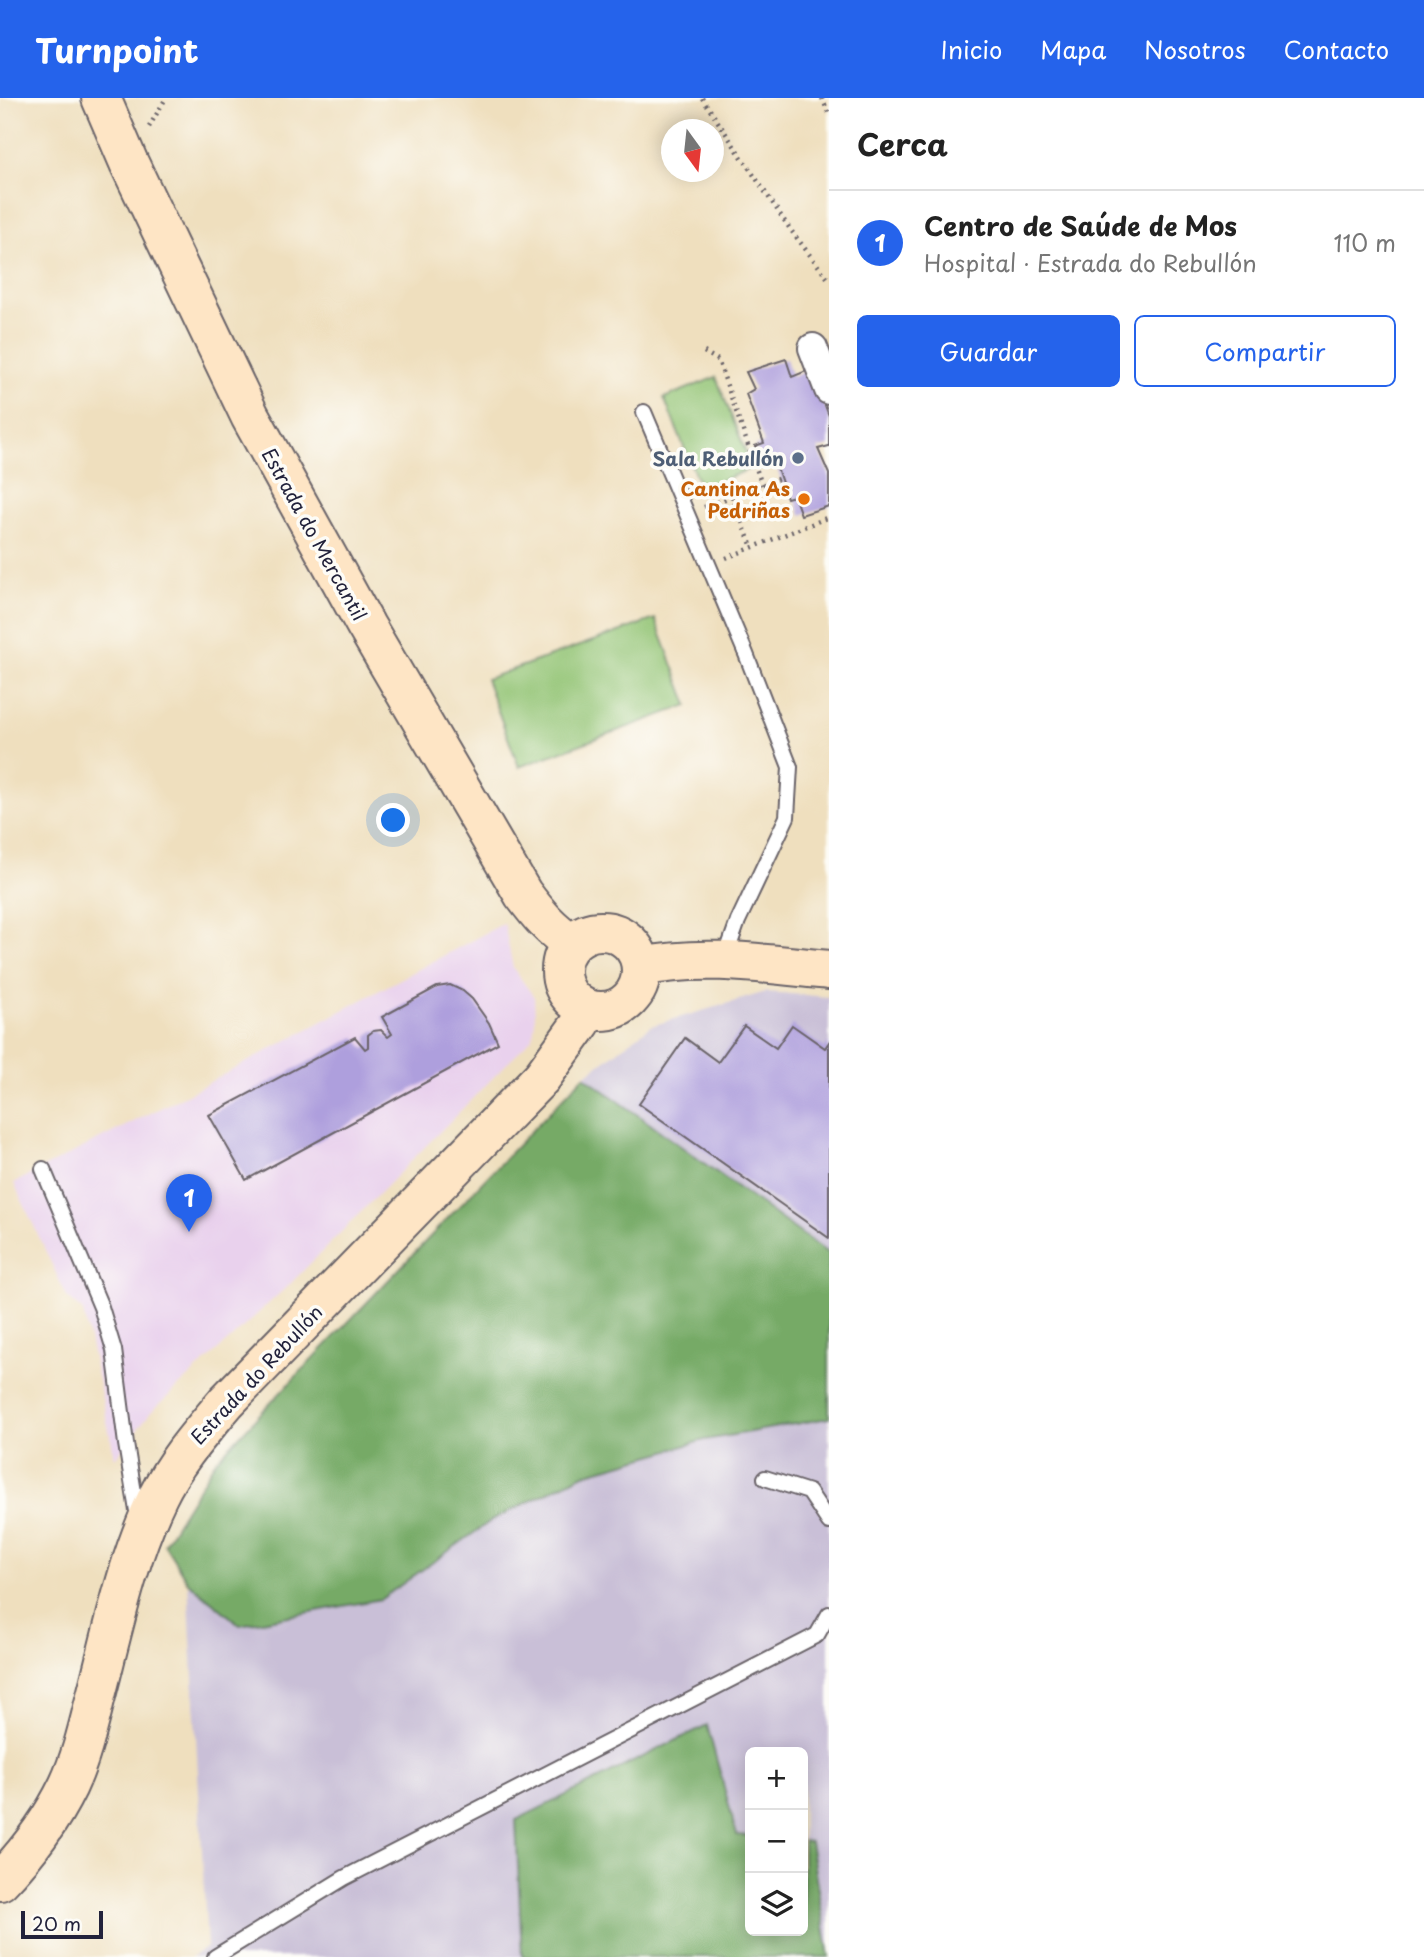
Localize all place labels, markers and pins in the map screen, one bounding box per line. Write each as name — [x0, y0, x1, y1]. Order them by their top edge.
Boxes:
place label: Sala Rebullón — [653, 444, 784, 472]
marker: Sala Rebullón — [790, 450, 806, 466]
place label: Cantina As Pedriñas — [680, 474, 790, 524]
marker: Cantina As Pedriñas — [796, 491, 812, 507]
pin: 1 — [166, 1174, 212, 1232]

